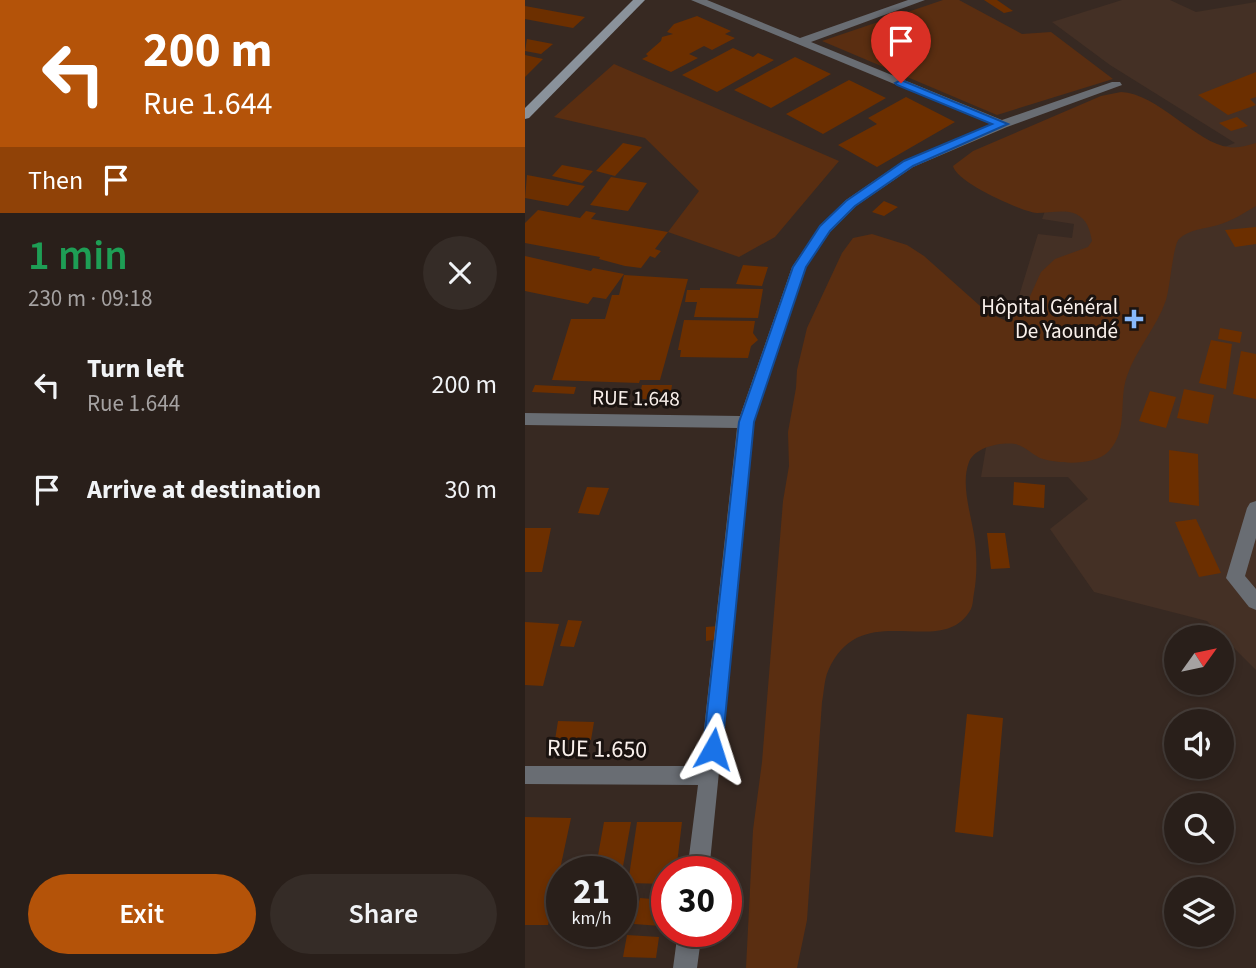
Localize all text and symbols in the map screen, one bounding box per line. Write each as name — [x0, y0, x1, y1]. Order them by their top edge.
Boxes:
pin — [871, 11, 931, 83]
text: 200 m — [143, 16, 272, 86]
icon: arrive — [882, 22, 920, 60]
icon: left — [28, 28, 119, 119]
text: Rue 1.644 — [143, 81, 272, 127]
icon: arrive — [97, 161, 135, 199]
text: Then — [28, 162, 83, 199]
text: 1 min — [28, 226, 128, 286]
button: close — [423, 236, 497, 310]
text: 230 m · 09:18 — [28, 282, 152, 315]
place label: Hôpital Général De Yaoundé — [981, 292, 1118, 346]
marker: Hôpital Général De Yaoundé — [1124, 309, 1144, 329]
text: Turn left — [87, 350, 184, 387]
icon: left — [28, 366, 66, 404]
text: 200 m — [431, 366, 497, 403]
street label: RUE 1.648 — [592, 382, 680, 414]
text: Rue 1.644 — [87, 387, 180, 420]
icon: arrive — [28, 471, 66, 509]
text: Arrive at destination — [87, 471, 321, 508]
text: 30 m — [444, 471, 497, 508]
north arrow — [1164, 625, 1234, 695]
map controls — [1164, 625, 1234, 947]
button: sound — [1164, 709, 1234, 779]
position arrow — [676, 712, 750, 786]
street label: RUE 1.650 — [547, 731, 647, 767]
button: search — [1164, 793, 1234, 863]
speed limit sign: 30 — [651, 856, 742, 947]
text: 21 — [573, 867, 610, 917]
button: Exit — [28, 874, 256, 954]
button: Share — [270, 874, 497, 954]
button: layers — [1164, 877, 1234, 947]
text: km/h — [572, 906, 611, 931]

